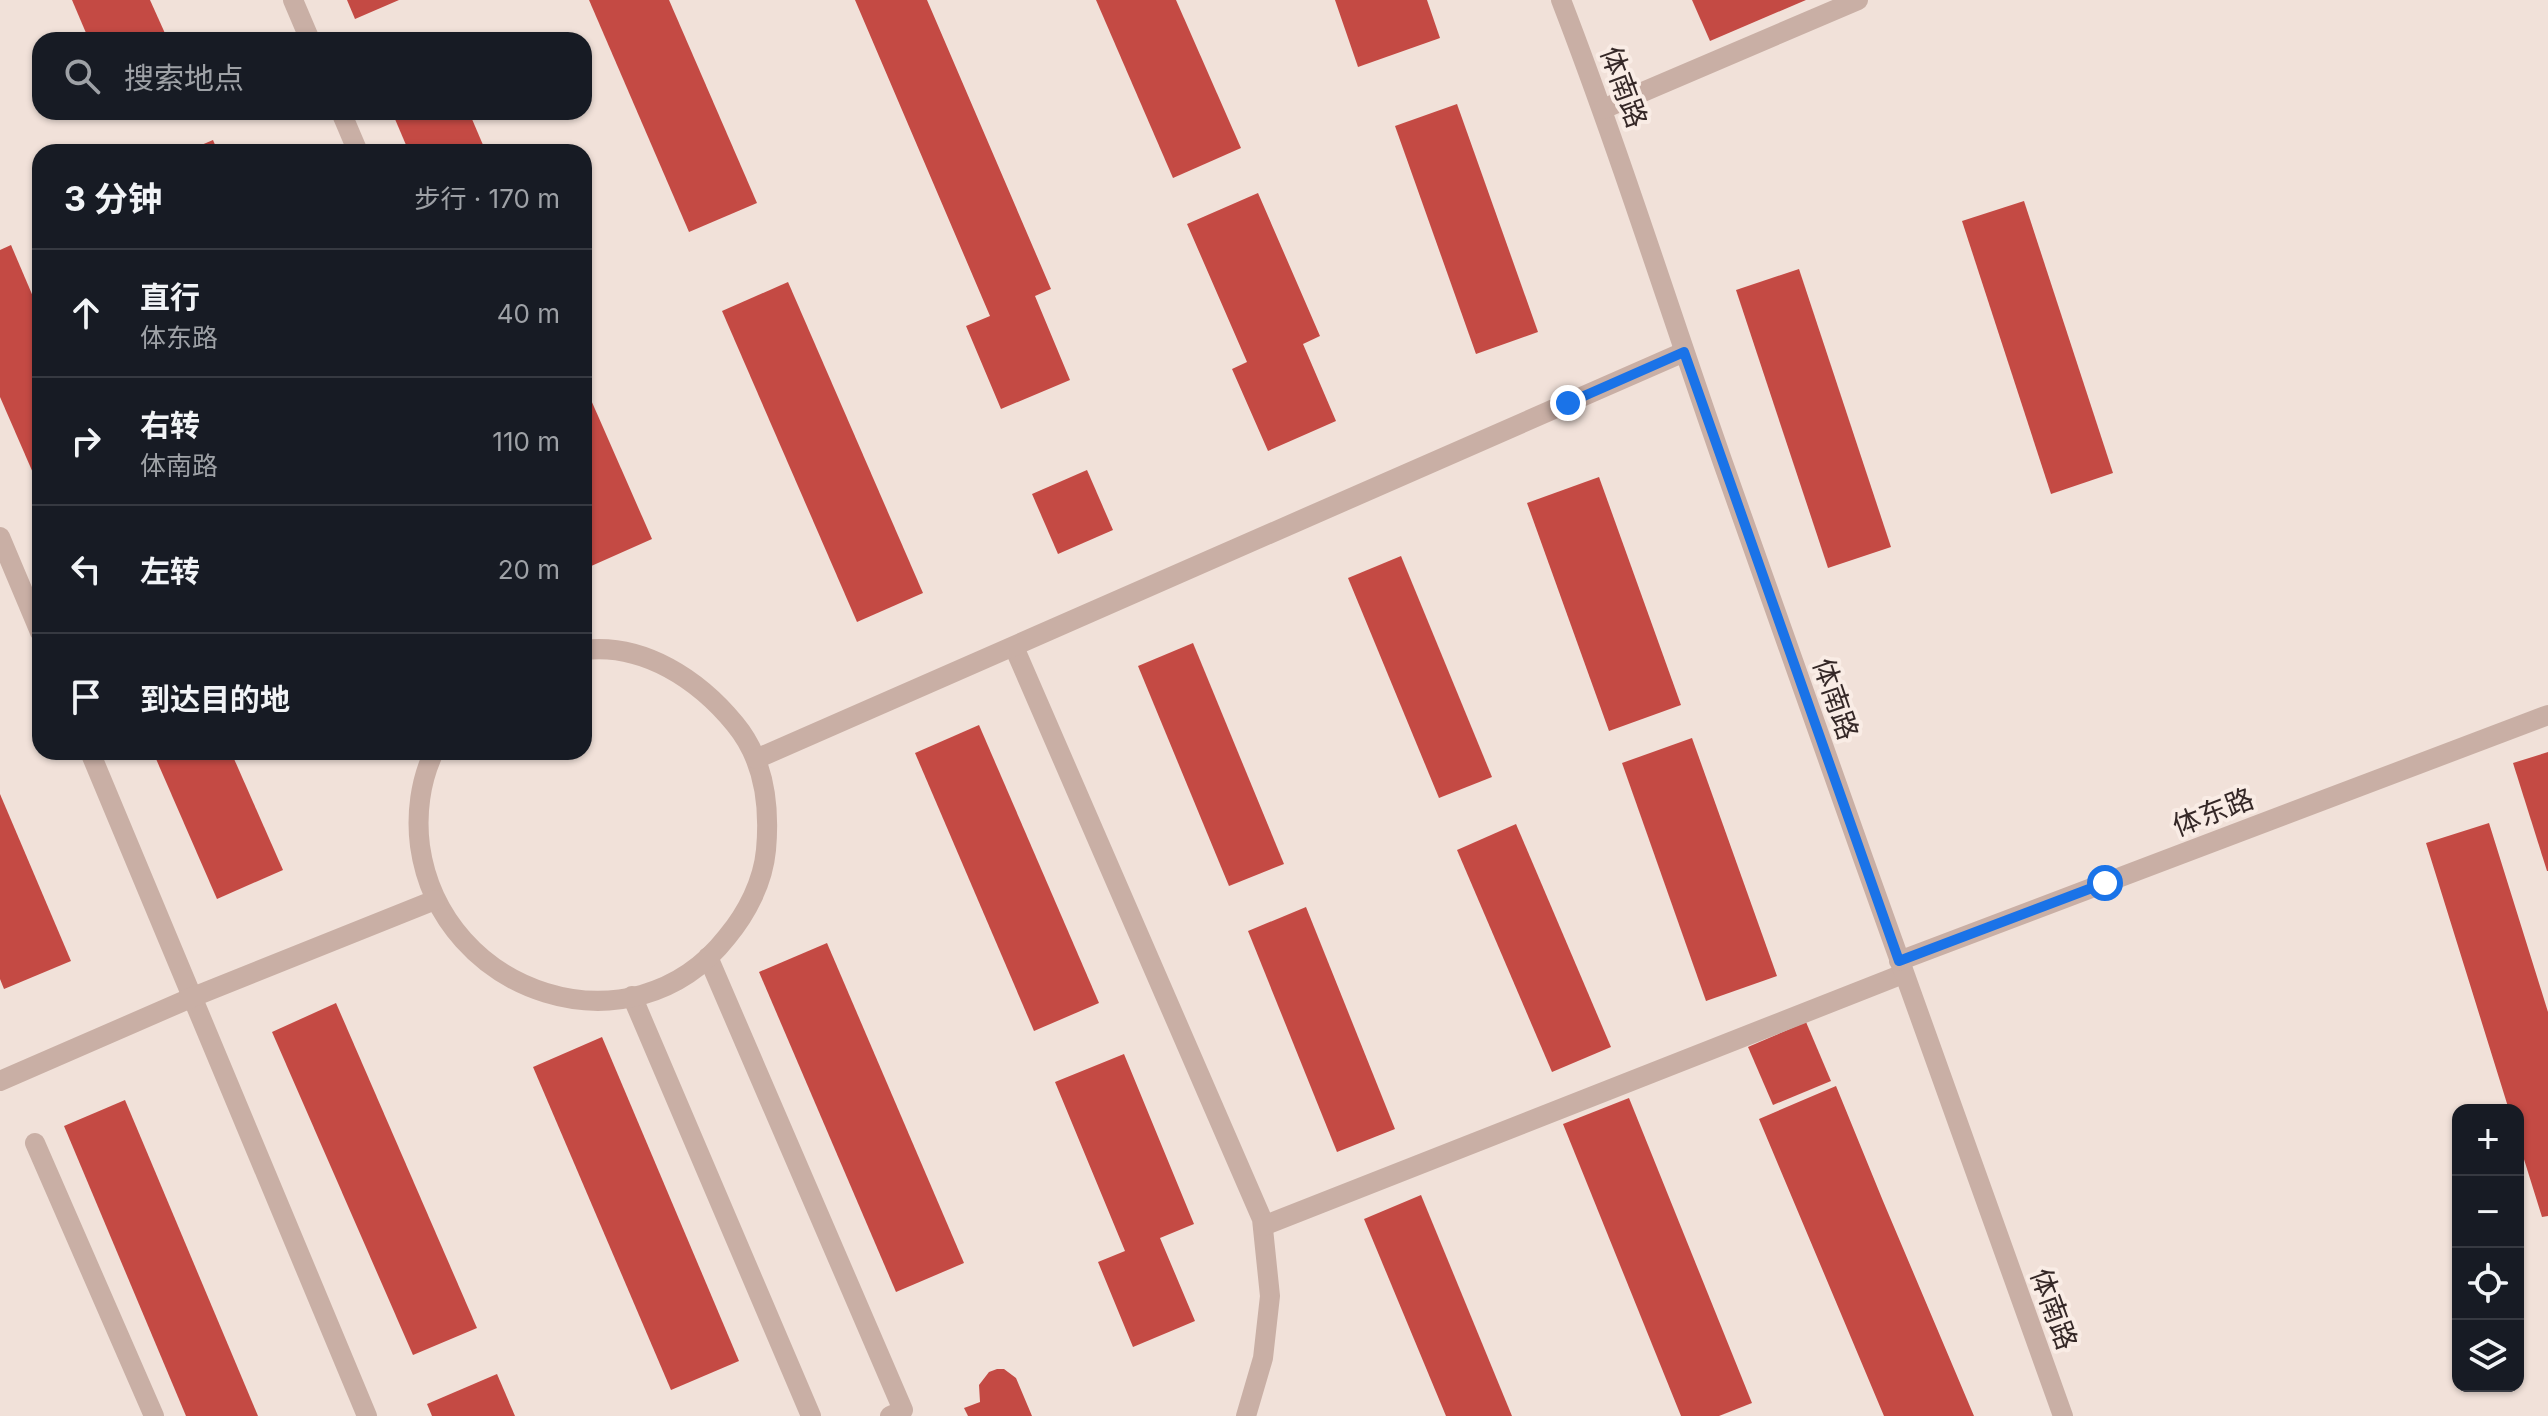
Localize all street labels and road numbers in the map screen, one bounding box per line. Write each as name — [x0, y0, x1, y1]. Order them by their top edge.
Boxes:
street label: 体南路 — [1594, 42, 1654, 132]
street label: 体南路 — [1806, 654, 1866, 744]
street label: 体东路 — [2168, 781, 2258, 843]
street label: 体南路 — [2024, 1264, 2084, 1354]

